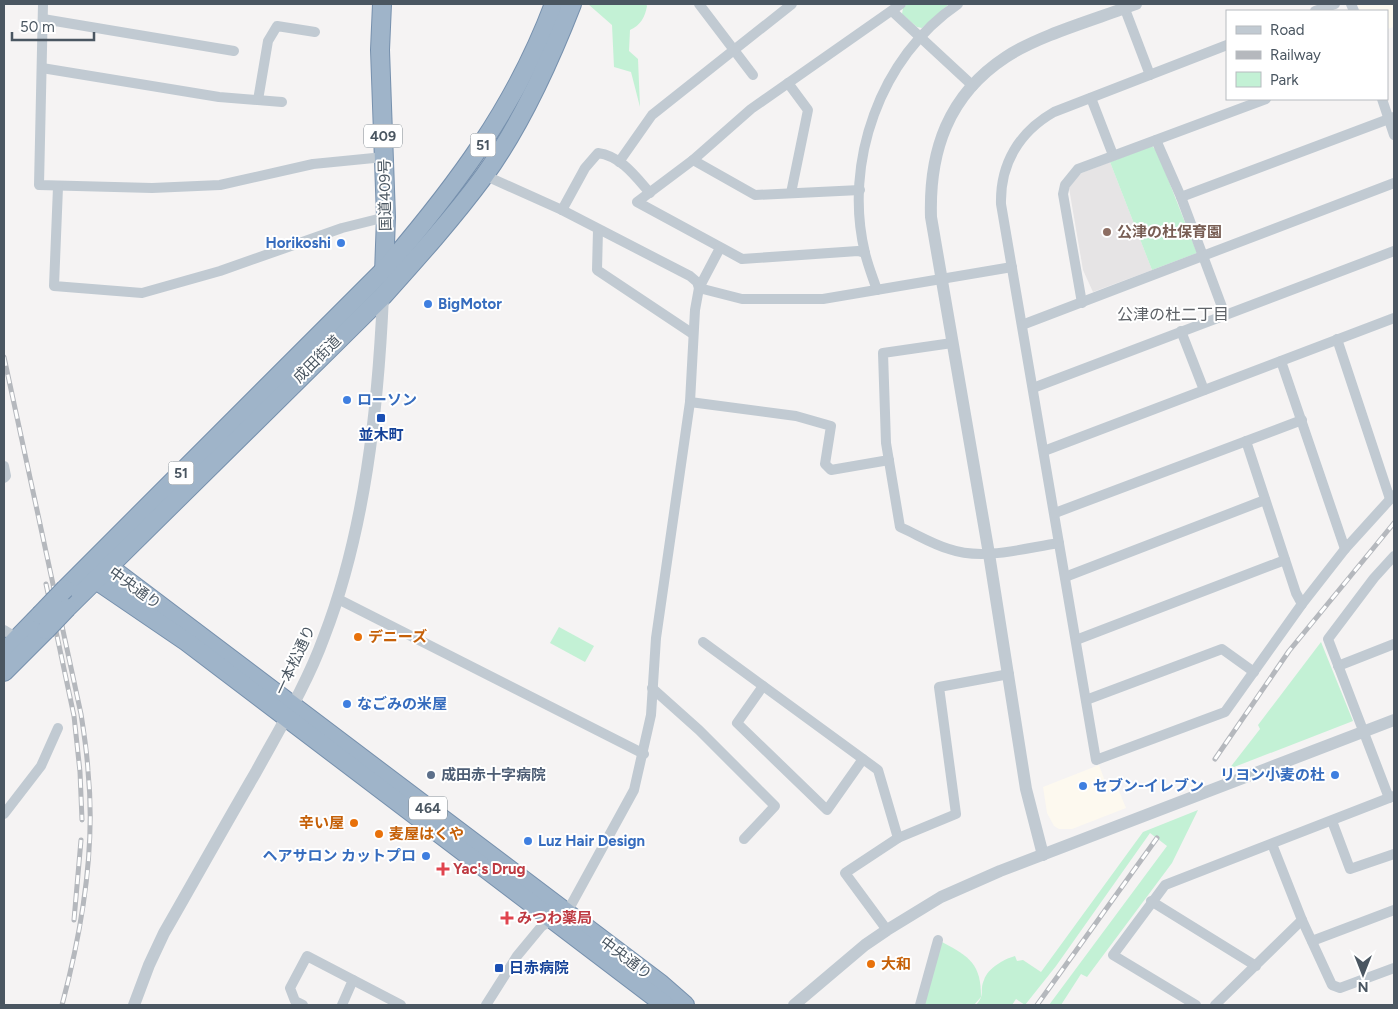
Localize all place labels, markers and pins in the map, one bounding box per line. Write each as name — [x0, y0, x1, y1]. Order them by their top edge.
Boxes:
place label: 公津の杜保育園 — [1117, 223, 1222, 241]
marker: 公津の杜保育園 — [1101, 226, 1113, 238]
place label: Horikoshi — [266, 234, 331, 252]
marker: Horikoshi — [335, 237, 347, 249]
place label: BigMotor — [438, 295, 502, 313]
marker: BigMotor — [422, 298, 434, 310]
place label: ローソン — [357, 391, 417, 409]
marker: ローソン — [341, 394, 353, 406]
marker: 並木町 — [375, 412, 387, 424]
place label: 並木町 — [358, 426, 404, 444]
place label: デニーズ — [368, 628, 427, 646]
marker: デニーズ — [352, 631, 364, 643]
place label: なごみの米屋 — [357, 695, 447, 713]
marker: なごみの米屋 — [341, 698, 353, 710]
place label: 成田赤十字病院 — [441, 766, 546, 784]
place label: リヨン小麦の杜 — [1220, 766, 1325, 784]
marker: 成田赤十字病院 — [425, 769, 437, 781]
marker: リヨン小麦の杜 — [1329, 769, 1341, 781]
place label: セブン-イレブン — [1093, 777, 1204, 795]
marker: セブン-イレブン — [1077, 780, 1089, 792]
place label: 辛い屋 — [299, 814, 344, 832]
marker: 辛い屋 — [348, 817, 360, 829]
place label: 麦屋はくや — [389, 825, 464, 843]
marker: 麦屋はくや — [373, 828, 385, 840]
place label: Luz Hair Design — [538, 832, 645, 850]
marker: Luz Hair Design — [522, 835, 534, 847]
place label: ヘアサロン カットプロ — [262, 847, 416, 865]
marker: ヘアサロン カットプロ — [420, 850, 432, 862]
place label: Yac's Drug — [453, 860, 526, 878]
marker: Yac's Drug — [437, 863, 449, 875]
place label: みつわ薬局 — [517, 909, 592, 927]
marker: みつわ薬局 — [501, 912, 513, 924]
place label: 大和 — [881, 955, 911, 973]
marker: 大和 — [865, 958, 877, 970]
place label: 日赤病院 — [509, 959, 569, 977]
marker: 日赤病院 — [493, 962, 505, 974]

